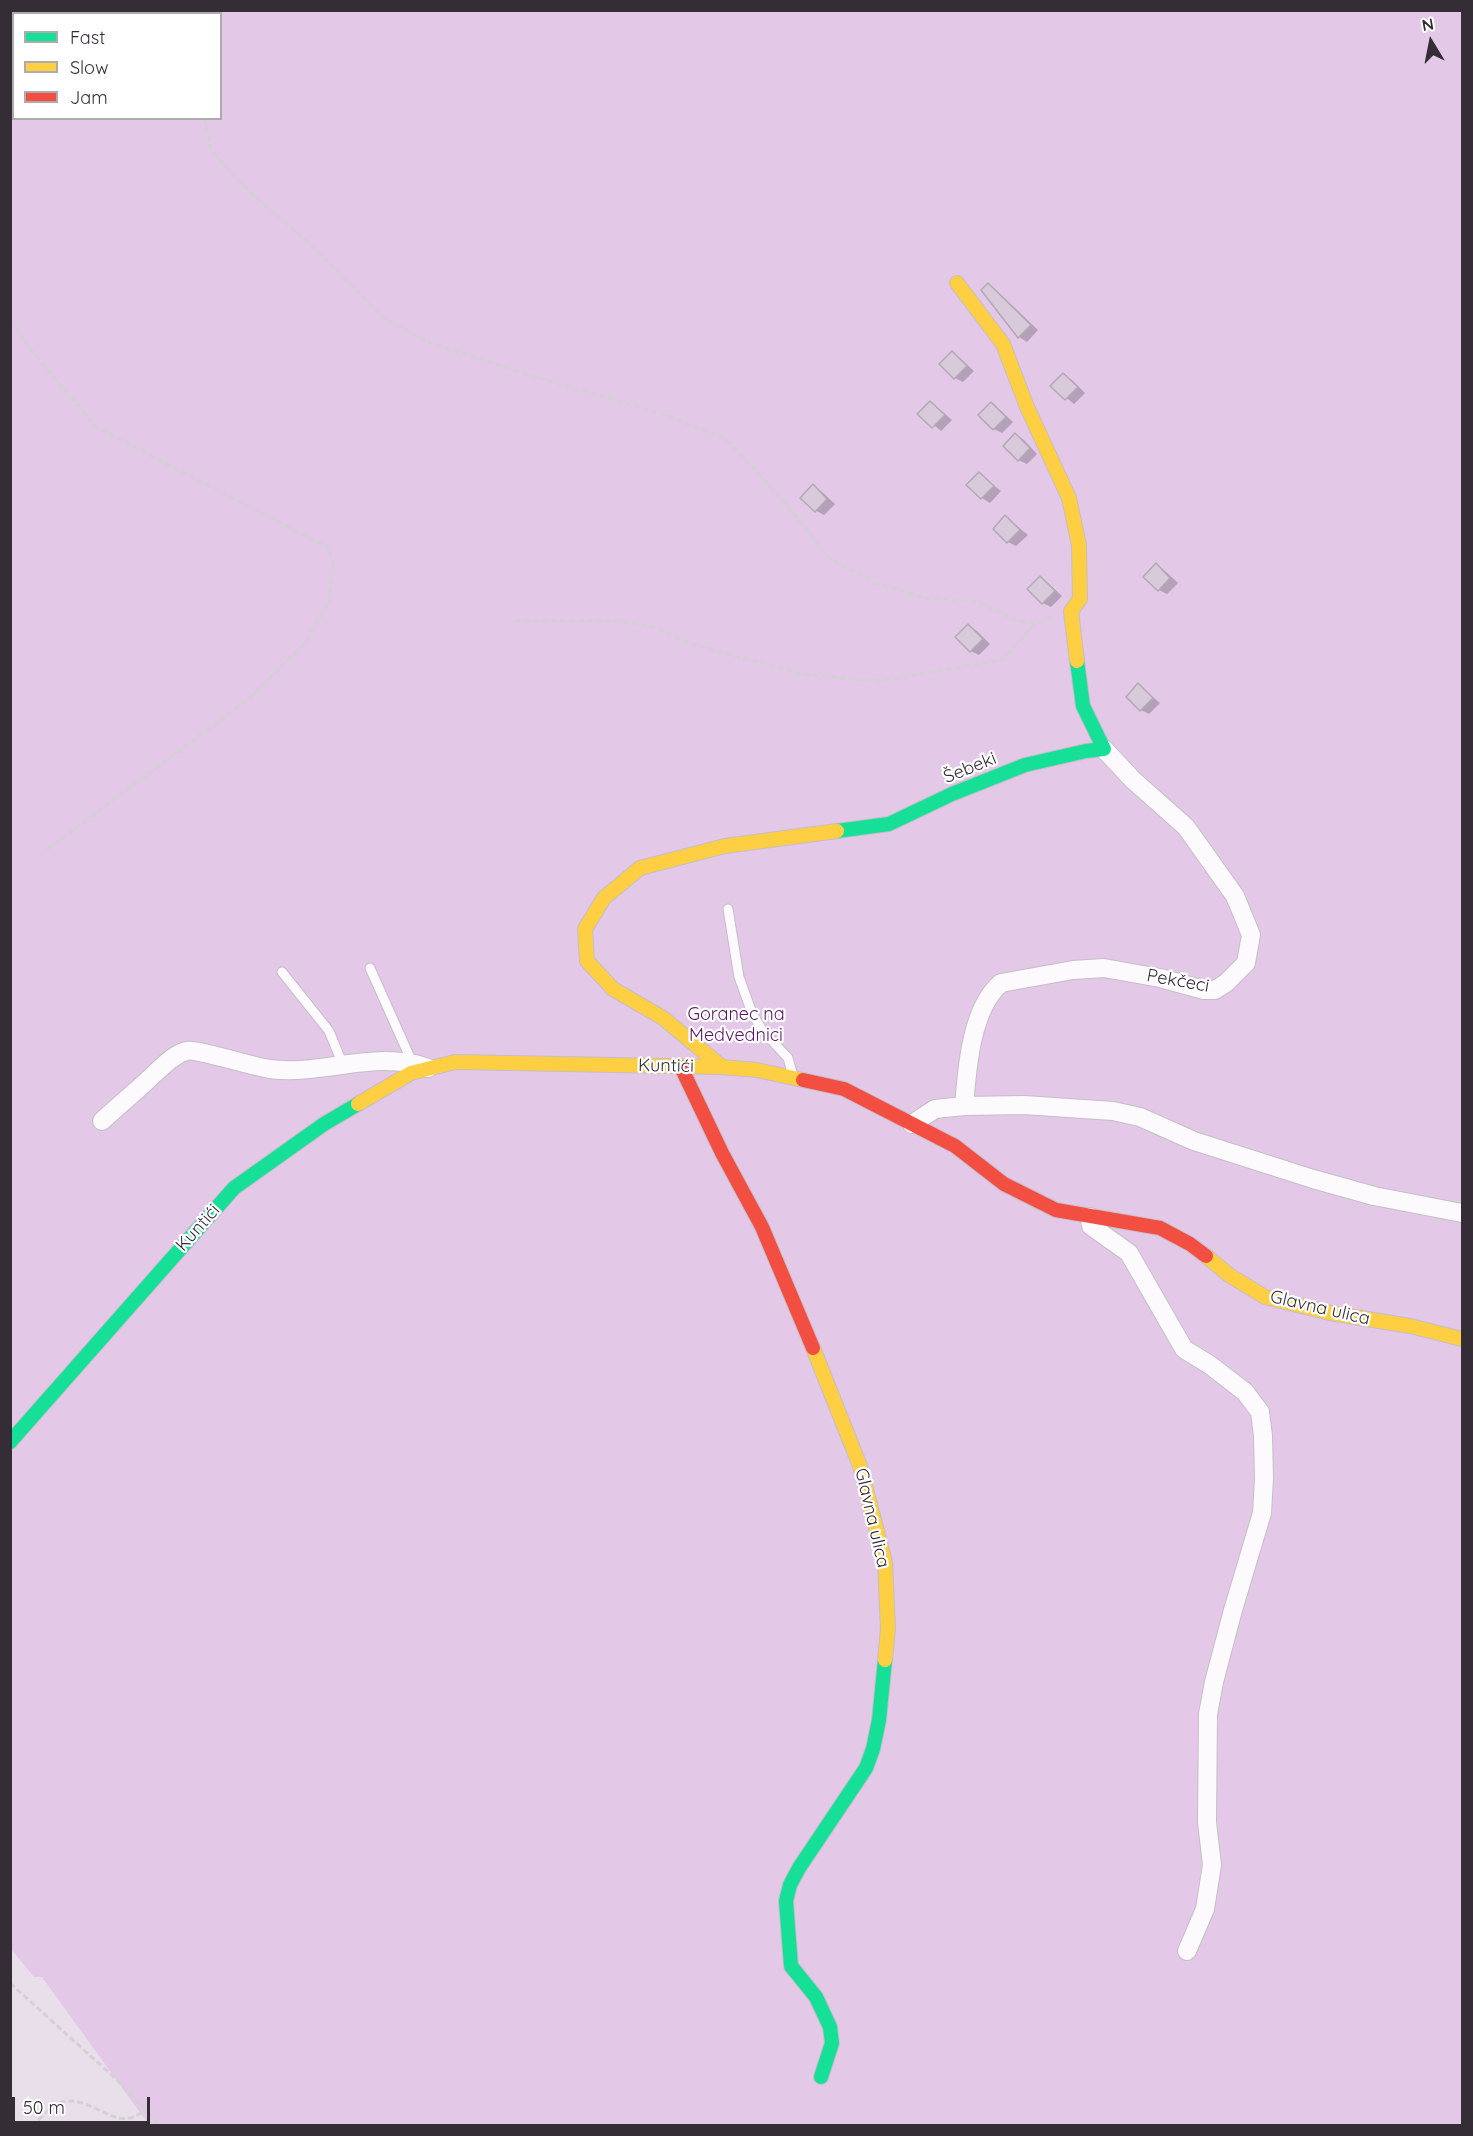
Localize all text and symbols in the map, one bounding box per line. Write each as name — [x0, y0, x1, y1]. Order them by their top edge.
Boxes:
legend — [12, 12, 222, 120]
north arrow — [1401, 12, 1461, 72]
text: N — [1420, 13, 1435, 35]
text: Fast — [70, 26, 105, 49]
text: Slow — [70, 56, 108, 79]
text: Jam — [70, 86, 108, 109]
street label: Šebeki — [941, 748, 999, 788]
street label: Pekčeci — [1145, 965, 1211, 997]
park label: Goranec na Medvednici — [687, 1004, 785, 1046]
street label: Kuntići — [638, 1055, 694, 1077]
street label: Kuntići — [171, 1200, 225, 1256]
street label: Glavna ulica — [1268, 1286, 1372, 1330]
street label: Glavna ulica — [850, 1466, 894, 1570]
scale bar — [15, 2085, 153, 2123]
text: 50 m — [23, 2096, 65, 2119]

